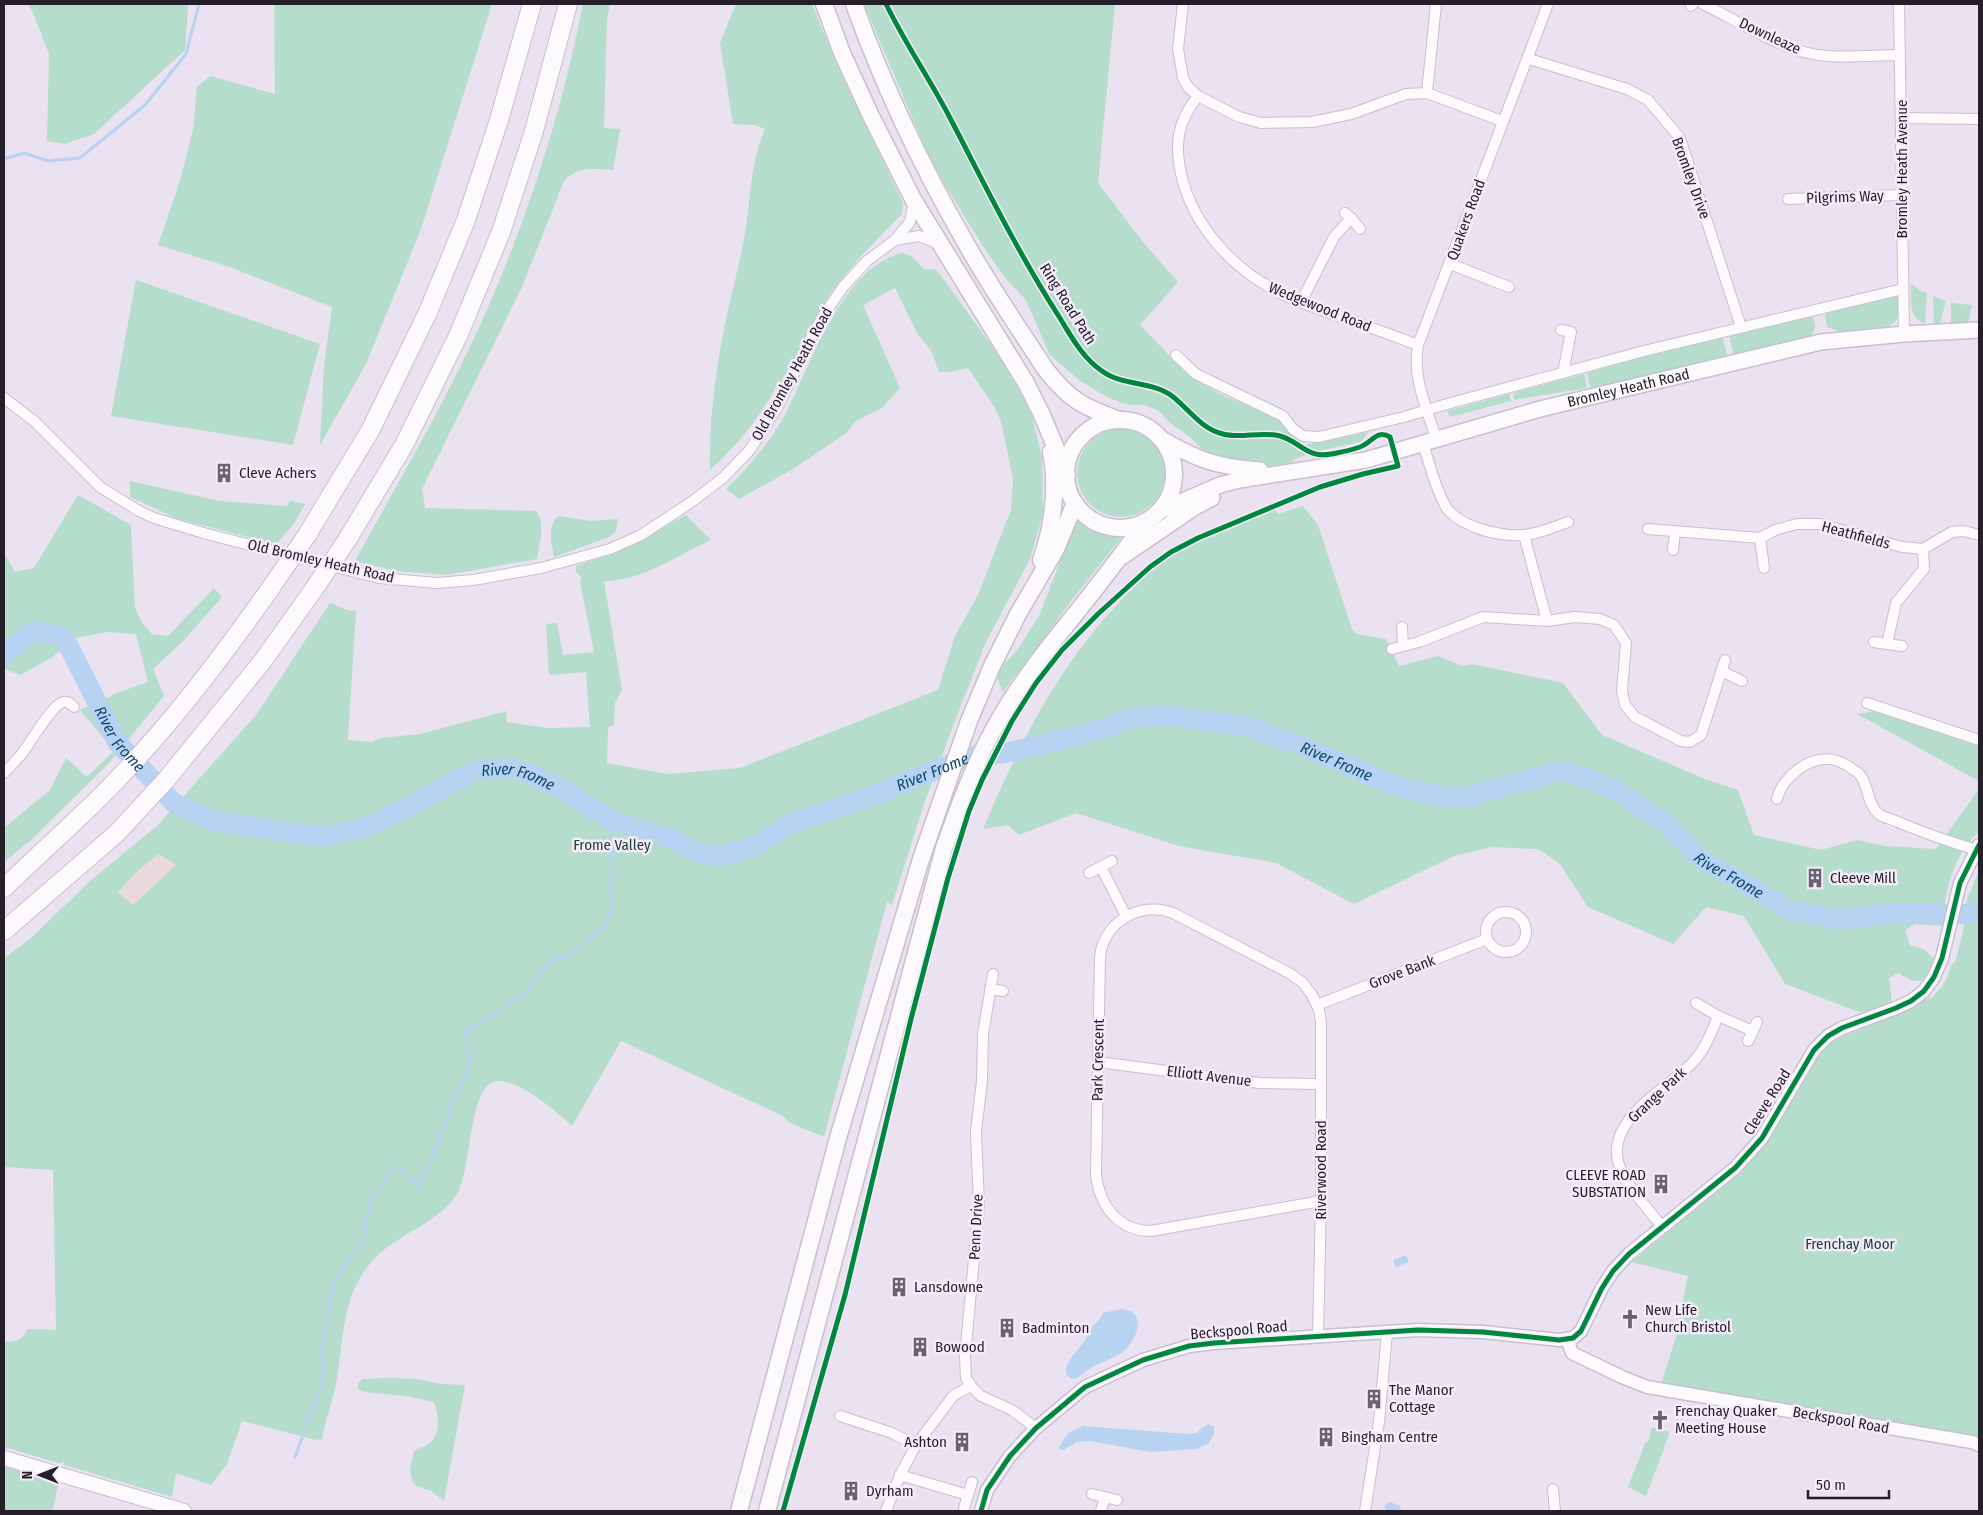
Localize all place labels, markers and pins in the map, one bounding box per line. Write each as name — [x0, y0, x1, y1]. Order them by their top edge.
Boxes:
building icon: Cleve Achers — [213, 462, 235, 484]
place label: Cleve Achers — [239, 464, 316, 482]
building icon: Cleeve Mill — [1804, 867, 1826, 889]
place label: Cleeve Mill — [1830, 869, 1896, 887]
place label: CLEEVE ROAD SUBSTATION — [1566, 1166, 1646, 1201]
building icon: CLEEVE ROAD SUBSTATION — [1650, 1173, 1672, 1195]
building icon: Lansdowne — [888, 1276, 910, 1298]
place label: Lansdowne — [914, 1278, 983, 1296]
place label: New Life Church Bristol — [1645, 1301, 1731, 1336]
church icon: New Life Church Bristol — [1619, 1308, 1641, 1330]
building icon: Badminton — [996, 1317, 1018, 1339]
place label: Badminton — [1022, 1319, 1089, 1337]
building icon: Bowood — [909, 1336, 931, 1358]
place label: Bowood — [935, 1338, 985, 1356]
place label: The Manor Cottage — [1389, 1381, 1455, 1416]
building icon: The Manor Cottage — [1363, 1388, 1385, 1410]
place label: Frenchay Quaker Meeting House — [1675, 1402, 1778, 1437]
church icon: Frenchay Quaker Meeting House — [1649, 1409, 1671, 1431]
building icon: Bingham Centre — [1315, 1426, 1337, 1448]
place label: Bingham Centre — [1341, 1428, 1438, 1446]
building icon: Ashton — [951, 1431, 973, 1453]
place label: Ashton — [904, 1433, 947, 1451]
building icon: Dyrham — [840, 1480, 862, 1502]
place label: Dyrham — [866, 1482, 913, 1500]

